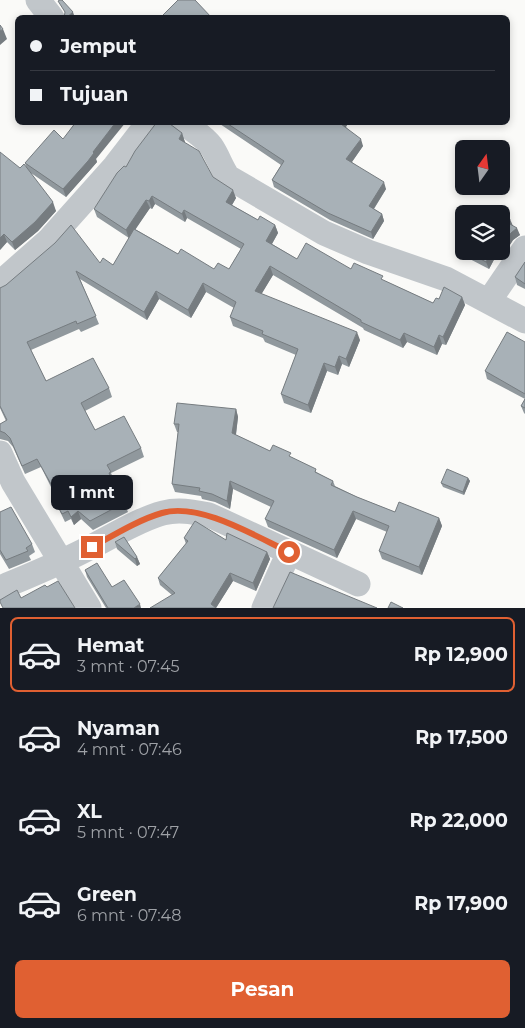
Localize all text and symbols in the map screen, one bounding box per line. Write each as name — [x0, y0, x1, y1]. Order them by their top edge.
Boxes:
text: Jemput — [60, 35, 137, 58]
text: Tujuan — [60, 83, 128, 106]
north arrow — [455, 140, 510, 195]
map controls — [455, 140, 510, 260]
button: layers — [455, 205, 510, 260]
callout: 1 mnt — [51, 474, 133, 510]
text: 1 mnt — [69, 483, 115, 502]
route end — [81, 536, 103, 558]
route start — [278, 541, 300, 563]
icon: car — [17, 632, 62, 677]
text: Hemat — [77, 634, 144, 657]
text: Rp 12,900 — [414, 643, 508, 666]
text: 3 mnt · 07:45 — [77, 657, 179, 676]
icon: car — [17, 715, 62, 760]
text: Nyaman — [77, 717, 160, 740]
text: Rp 17,500 — [415, 726, 508, 749]
text: 4 mnt · 07:46 — [77, 740, 182, 759]
icon: car — [17, 798, 62, 843]
text: XL — [77, 800, 102, 823]
text: Rp 22,000 — [410, 809, 508, 832]
text: 5 mnt · 07:47 — [77, 823, 179, 842]
icon: car — [17, 881, 62, 926]
text: Green — [77, 883, 137, 906]
text: Rp 17,900 — [414, 892, 508, 915]
text: 6 mnt · 07:48 — [77, 906, 182, 925]
button: Pesan — [15, 960, 510, 1018]

